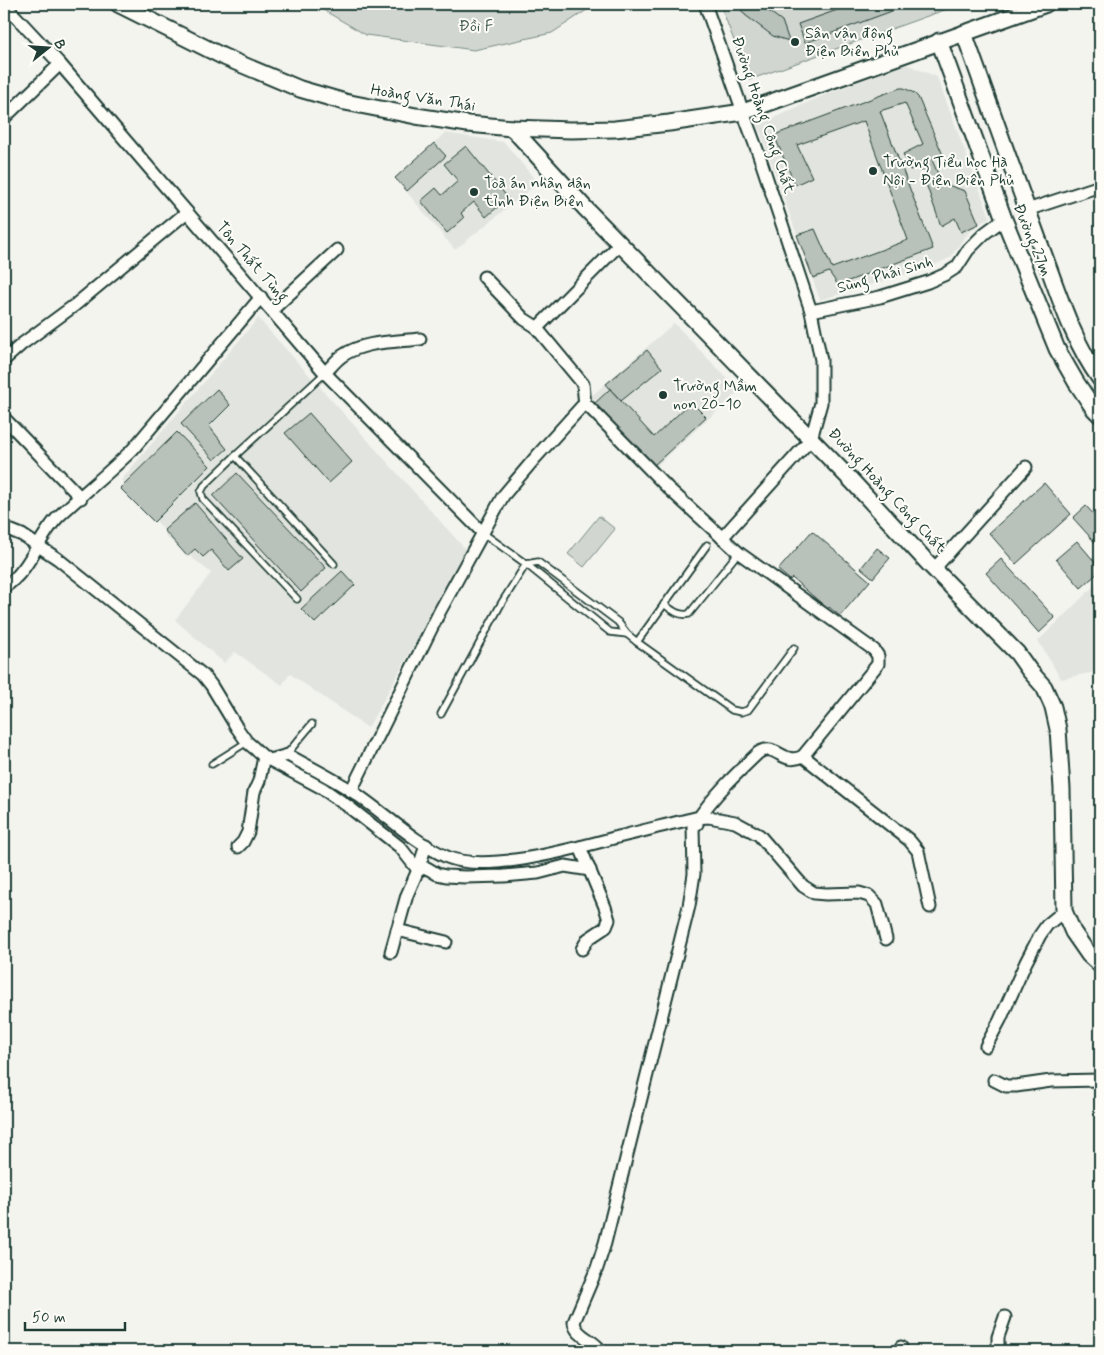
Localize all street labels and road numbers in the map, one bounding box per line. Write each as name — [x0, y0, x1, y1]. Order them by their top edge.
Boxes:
street label: Đường Hoàng Công Chất — [725, 34, 800, 197]
street label: Hoàng Văn Thái — [369, 79, 477, 118]
street label: Đường 27m — [1007, 200, 1056, 280]
street label: Tôn Thất Tùng — [210, 217, 293, 307]
street label: Sùng Phái Sinh — [835, 251, 936, 300]
street label: Đường Hoàng Công Chất — [822, 424, 951, 560]

